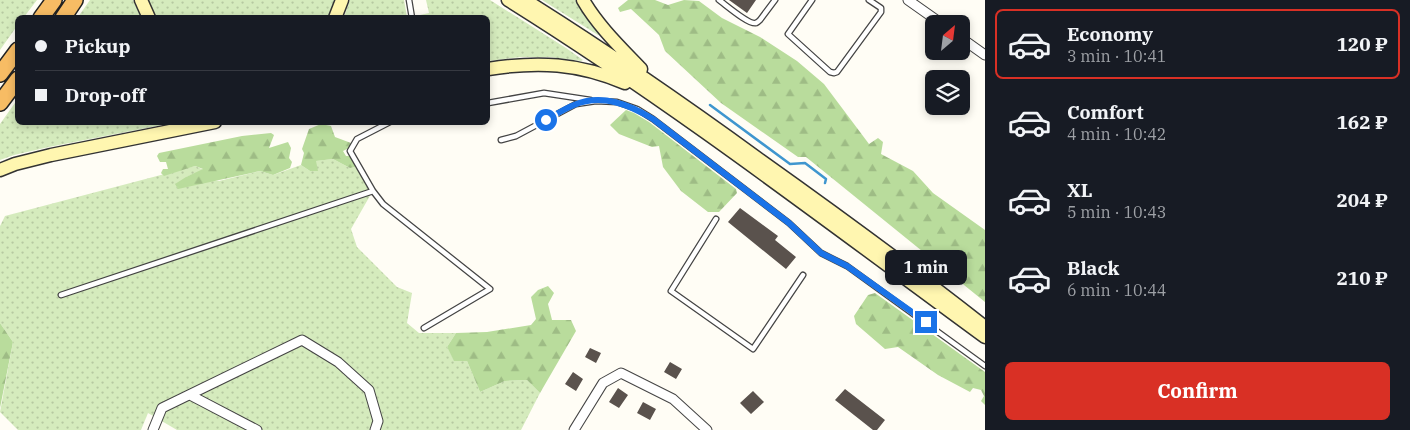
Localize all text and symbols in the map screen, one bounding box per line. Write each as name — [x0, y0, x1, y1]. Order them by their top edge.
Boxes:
north arrow — [925, 15, 970, 60]
map controls — [925, 15, 970, 115]
icon: car — [1007, 22, 1052, 67]
text: Economy — [1067, 22, 1153, 46]
text: 120 ₽ — [1336, 32, 1388, 56]
text: Pickup — [65, 34, 130, 58]
text: 3 min · 10:41 — [1067, 46, 1166, 66]
button: layers — [925, 70, 970, 115]
text: Drop-off — [65, 83, 146, 107]
icon: car — [1007, 100, 1052, 145]
text: Comfort — [1067, 100, 1144, 124]
route start — [535, 109, 557, 131]
text: 162 ₽ — [1336, 110, 1388, 134]
text: 4 min · 10:42 — [1067, 124, 1166, 144]
icon: car — [1007, 178, 1052, 223]
text: XL — [1067, 178, 1093, 202]
text: 204 ₽ — [1336, 188, 1388, 212]
text: 5 min · 10:43 — [1067, 202, 1166, 222]
callout: 1 min — [885, 250, 967, 284]
icon: car — [1007, 256, 1052, 301]
text: Black — [1067, 256, 1119, 280]
text: 1 min — [904, 257, 948, 277]
text: 210 ₽ — [1336, 266, 1388, 290]
text: 6 min · 10:44 — [1067, 280, 1166, 300]
route end — [915, 311, 937, 333]
button: Confirm — [1005, 362, 1390, 420]

